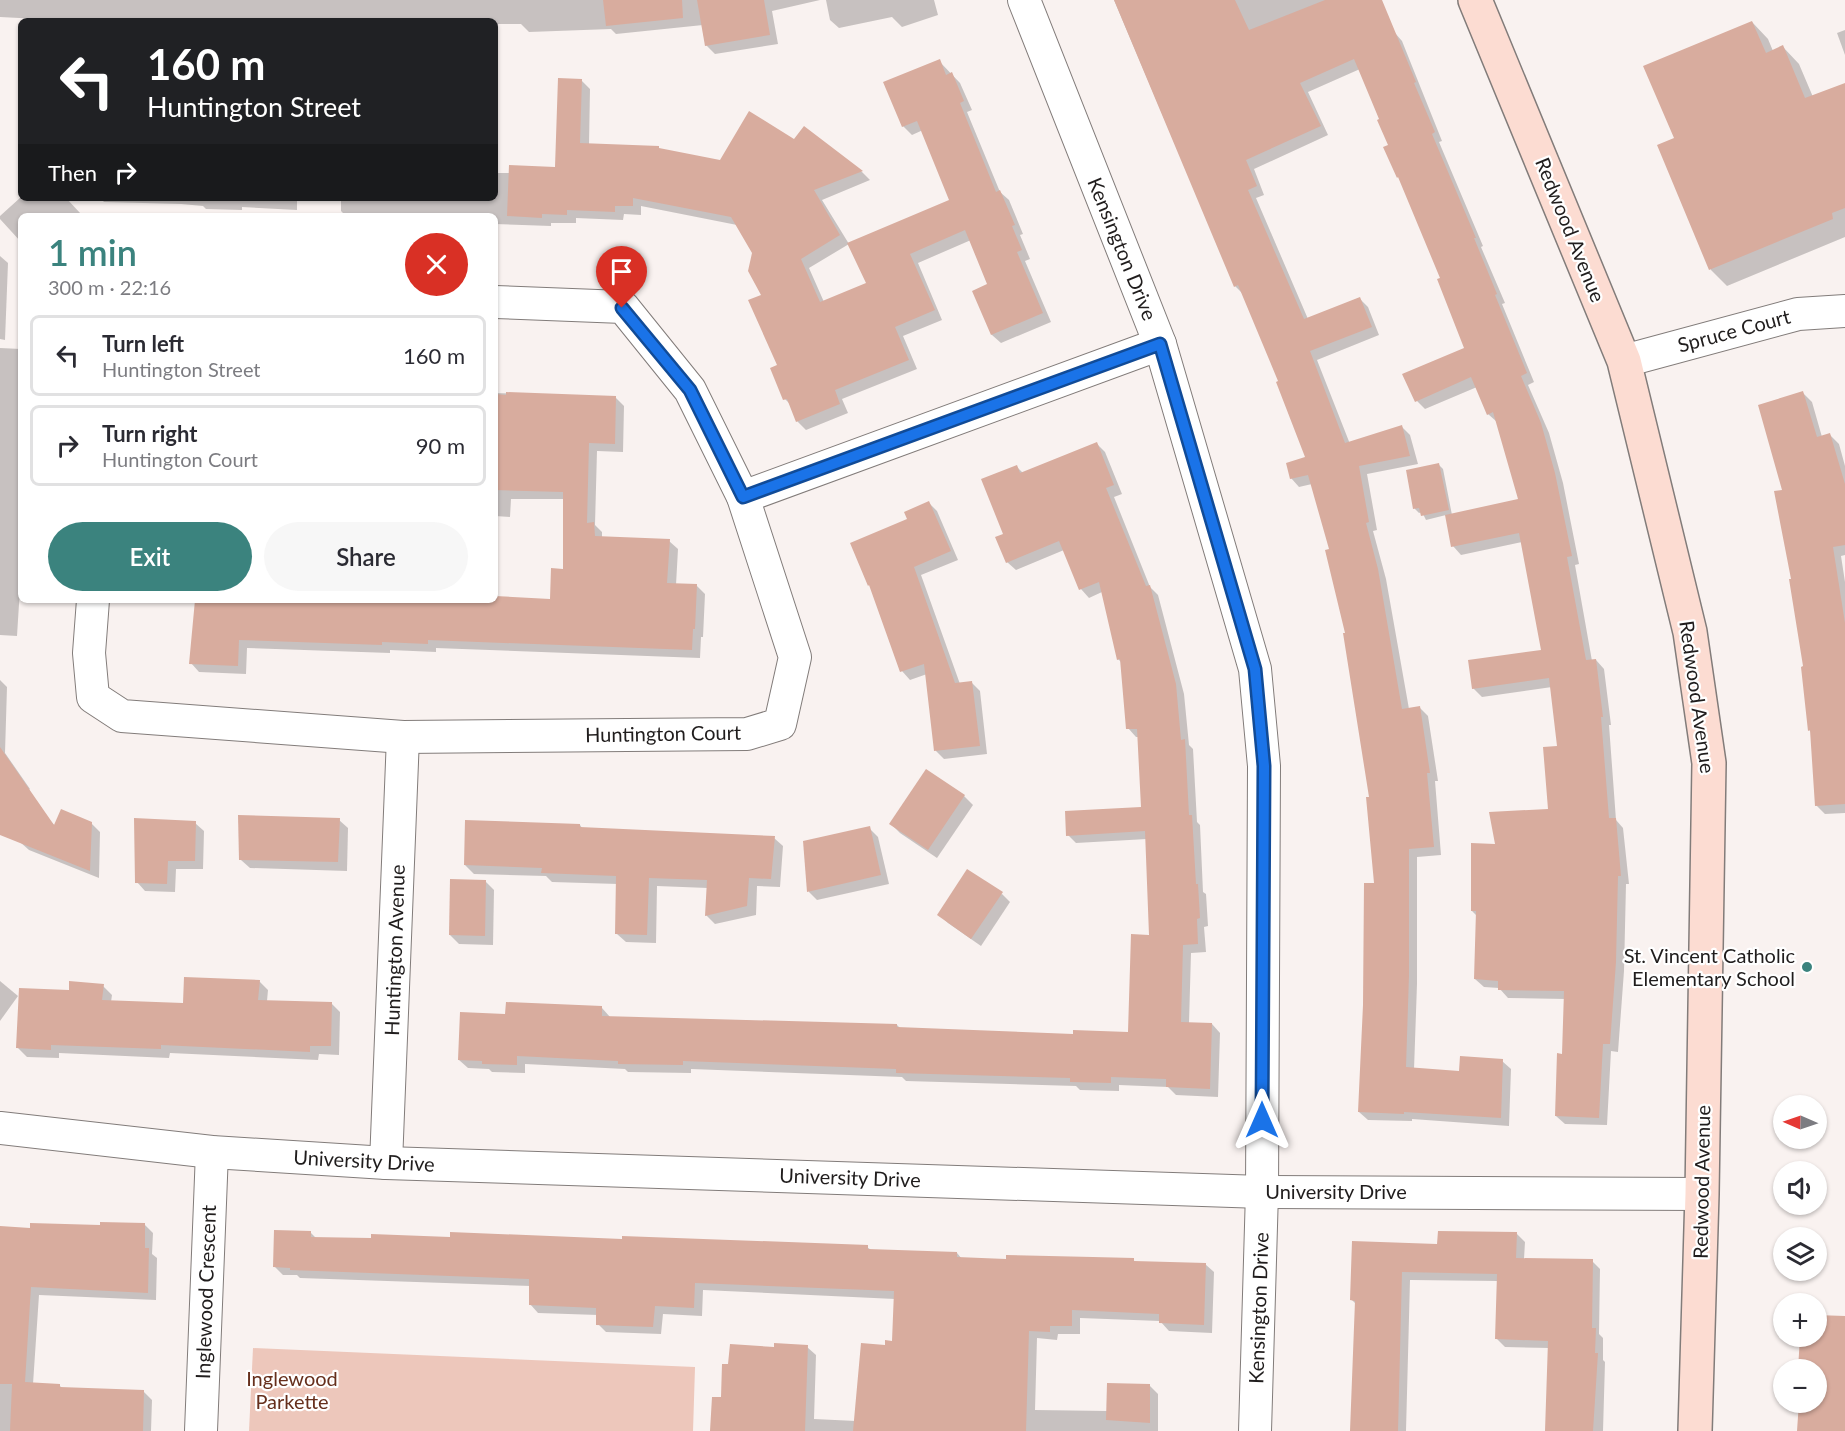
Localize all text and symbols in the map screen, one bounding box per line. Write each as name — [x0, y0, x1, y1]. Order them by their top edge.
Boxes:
text: 160 m — [147, 39, 265, 89]
icon: left — [48, 42, 126, 120]
text: Huntington Street — [147, 90, 361, 123]
street label: Redwood Avenue — [1531, 154, 1611, 305]
icon: right — [109, 156, 142, 189]
text: Then — [48, 159, 97, 186]
street label: Kensington Drive — [1083, 174, 1162, 323]
text: 1 min — [48, 230, 137, 274]
button: close — [405, 233, 468, 296]
pin — [596, 246, 647, 308]
icon: arrive — [605, 255, 638, 288]
text: 300 m · 22:16 — [48, 275, 171, 299]
street label: Spruce Court — [1675, 304, 1793, 357]
text: Turn left — [102, 330, 184, 357]
icon: left — [51, 339, 84, 372]
text: 160 m — [403, 342, 465, 369]
text: Huntington Street — [102, 357, 261, 381]
text: Turn right — [102, 420, 197, 447]
icon: right — [51, 429, 84, 462]
text: 90 m — [416, 432, 465, 459]
text: Huntington Court — [102, 447, 258, 471]
button: Exit — [48, 522, 252, 591]
button: Share — [264, 522, 468, 591]
street label: Redwood Avenue — [1675, 619, 1721, 775]
street label: Huntington Court — [585, 720, 741, 746]
street label: Huntington Avenue — [379, 864, 409, 1036]
place label: St. Vincent Catholic Elementary School — [1624, 943, 1795, 990]
marker: St. Vincent Catholic Elementary School — [1800, 960, 1814, 974]
position arrow — [1230, 1088, 1294, 1152]
north arrow — [1773, 1095, 1827, 1149]
map controls — [1773, 1095, 1827, 1413]
street label: Redwood Avenue — [1688, 1105, 1714, 1259]
street label: University Drive — [293, 1144, 435, 1176]
button: sound — [1773, 1161, 1827, 1215]
street label: University Drive — [779, 1163, 921, 1191]
street label: University Drive — [1265, 1179, 1407, 1203]
street label: Inglewood Crescent — [190, 1204, 220, 1379]
button: layers — [1773, 1227, 1827, 1281]
street label: Kensington Drive — [1243, 1232, 1273, 1384]
button: + — [1773, 1293, 1827, 1347]
button: − — [1773, 1359, 1827, 1413]
park label: Inglewood Parkette — [246, 1366, 338, 1413]

